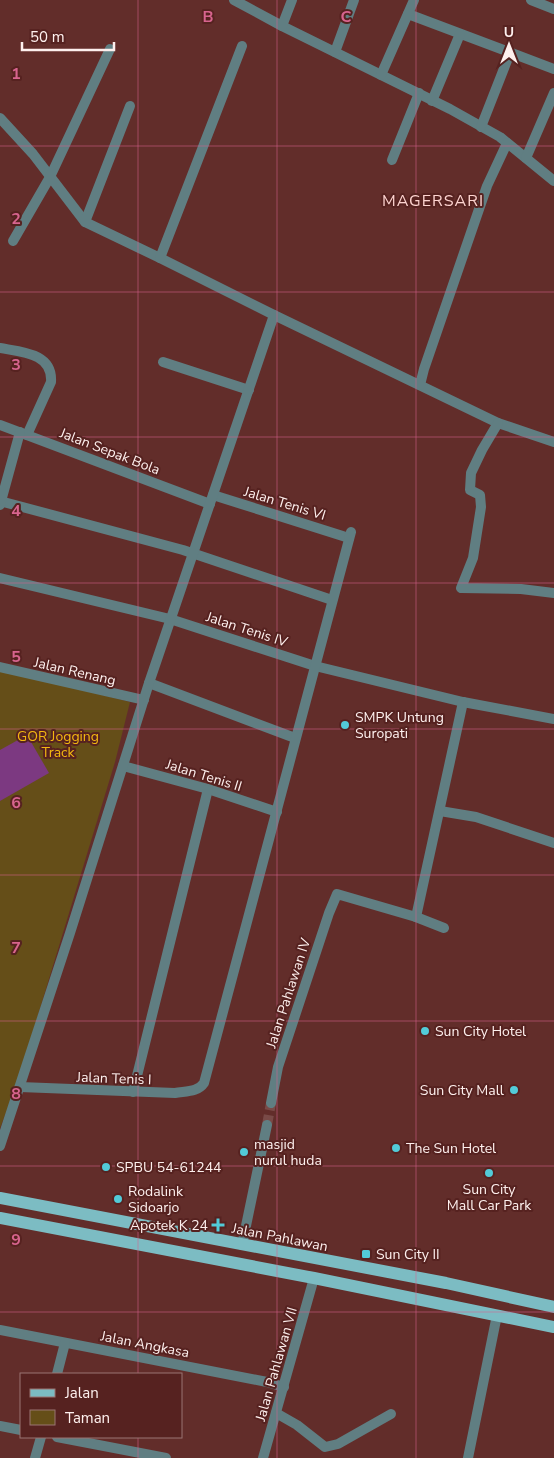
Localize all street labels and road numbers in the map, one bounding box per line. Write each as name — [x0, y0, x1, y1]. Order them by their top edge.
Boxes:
street label: Jalan Sepak Bola — [56, 423, 163, 479]
street label: Jalan Tenis VI — [241, 482, 328, 525]
street label: Jalan Tenis IV — [203, 607, 290, 652]
street label: Jalan Renang — [31, 653, 118, 690]
street label: Jalan Tenis II — [163, 755, 244, 796]
street label: Jalan Pahlawan IV — [261, 936, 315, 1051]
street label: Jalan Tenis I — [75, 1068, 152, 1089]
street label: Jalan Pahlawan — [229, 1219, 330, 1256]
street label: Jalan Pahlawan VII — [251, 1305, 302, 1424]
street label: Jalan Angkasa — [98, 1326, 191, 1362]

